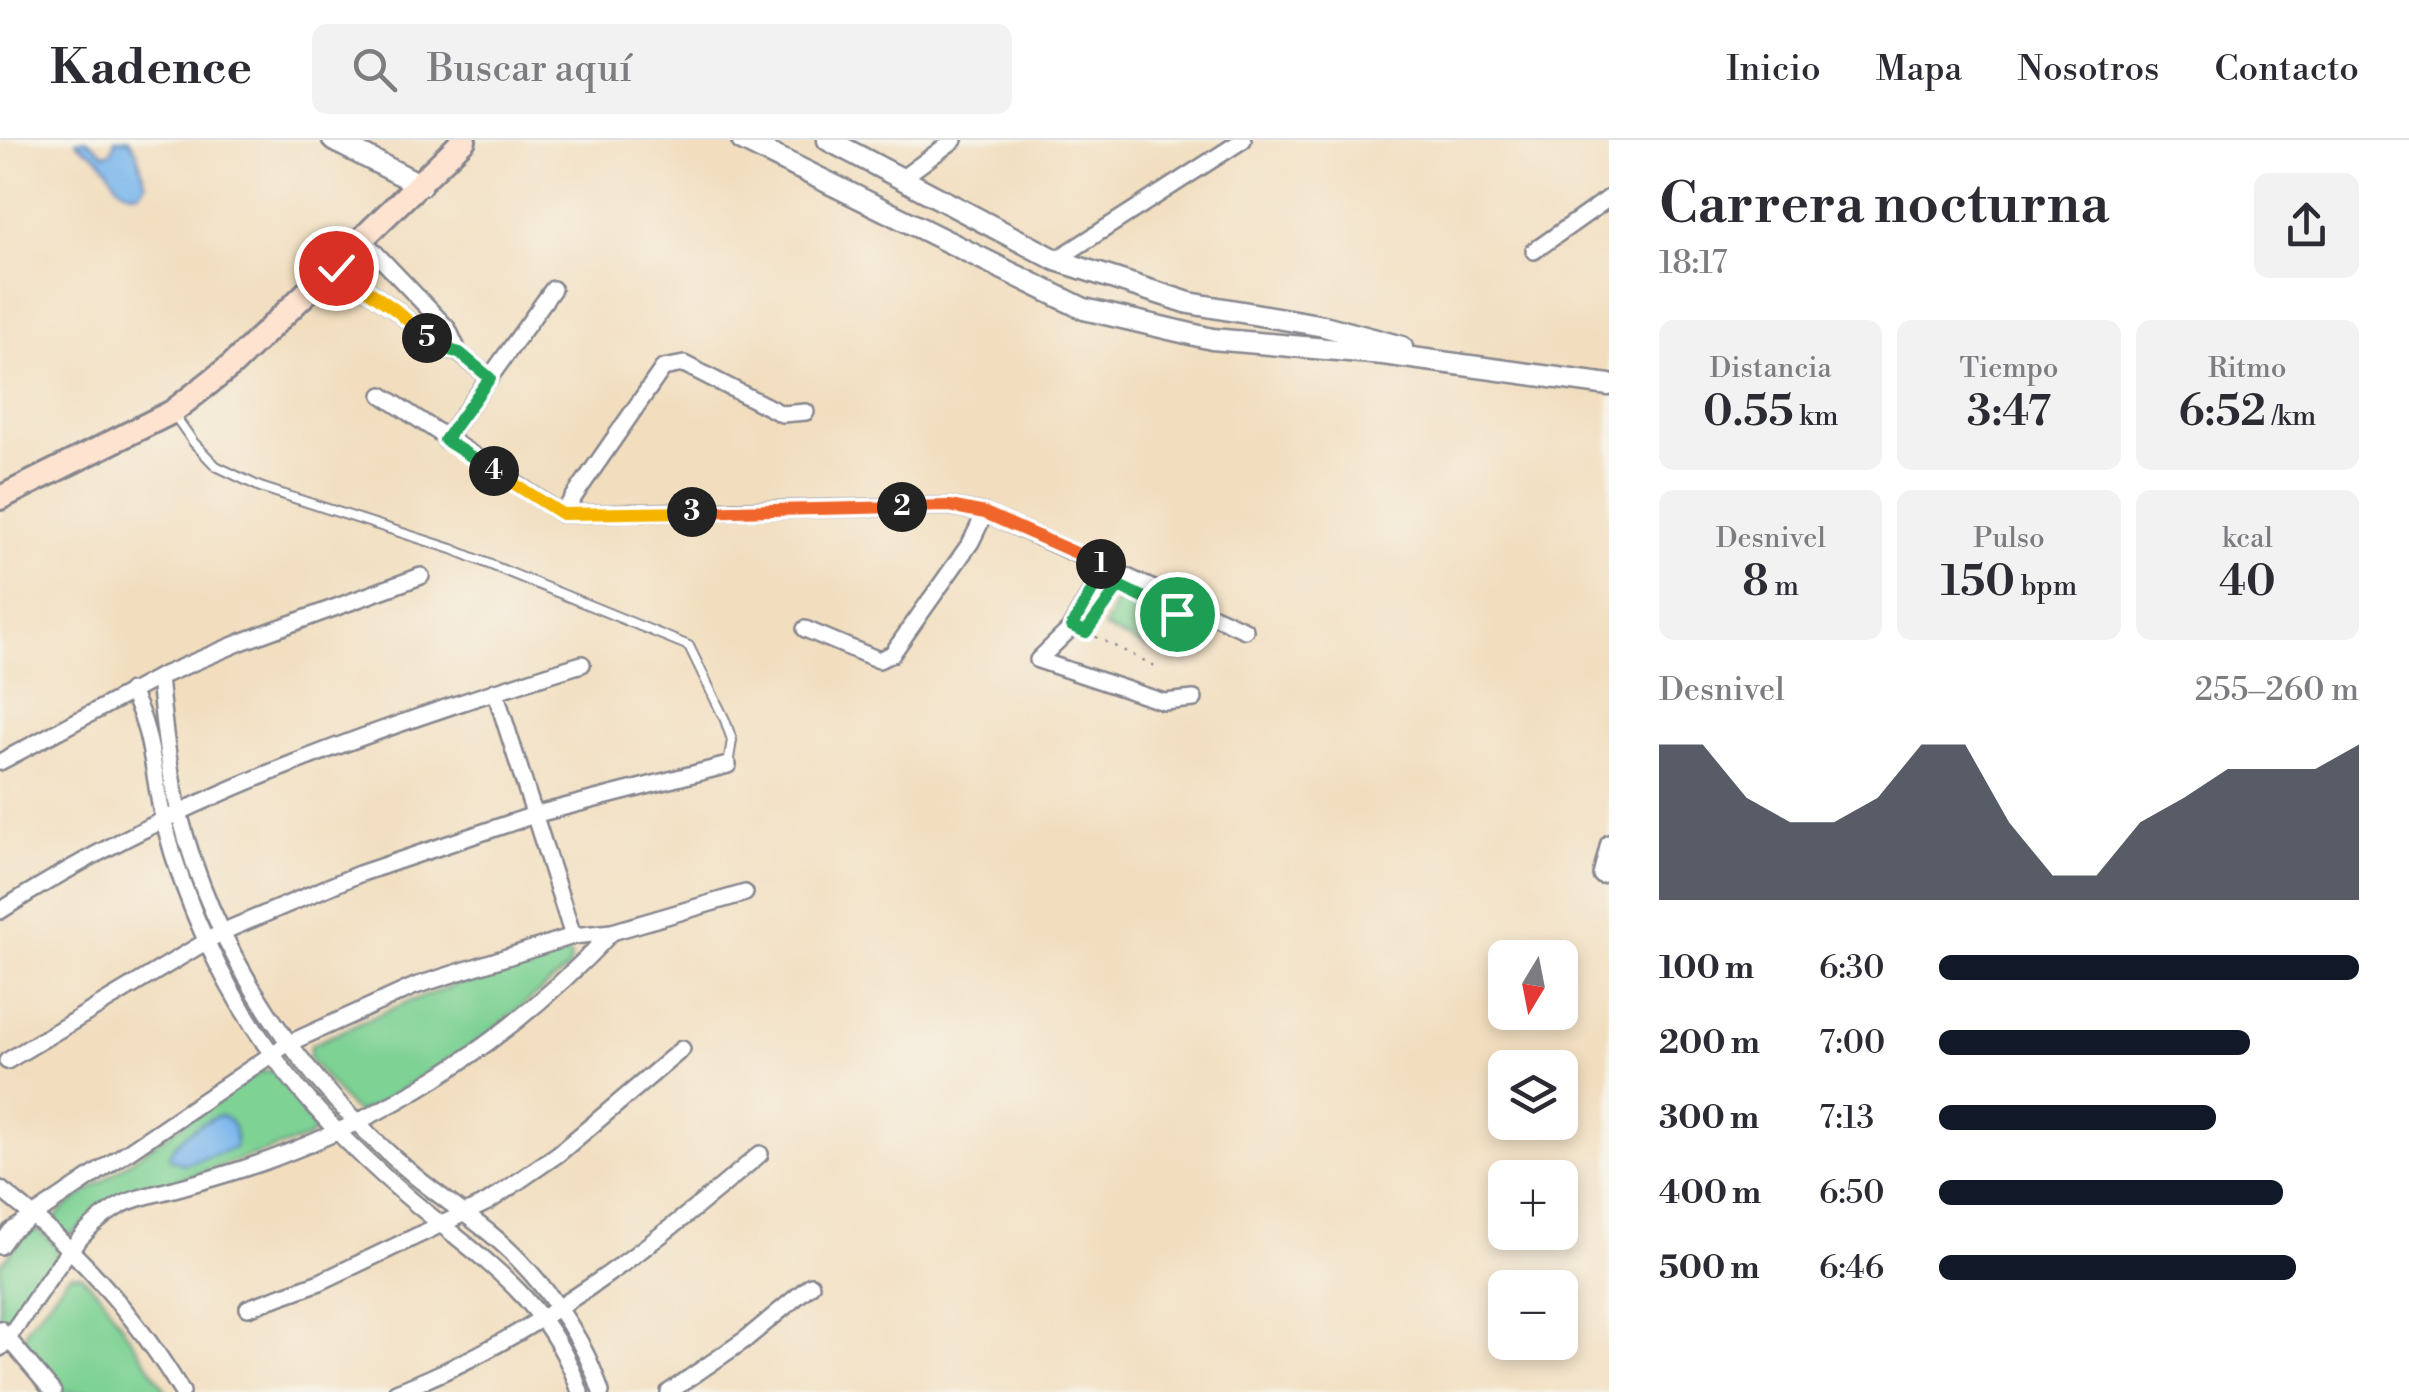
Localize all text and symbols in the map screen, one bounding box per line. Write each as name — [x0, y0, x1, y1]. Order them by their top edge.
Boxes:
search box — [312, 24, 1012, 114]
text: Kadence — [50, 39, 252, 99]
icon: search — [347, 42, 402, 97]
text: Buscar aquí — [427, 46, 632, 93]
text: Inicio — [1726, 48, 1821, 91]
text: Mapa — [1876, 48, 1962, 91]
text: Nosotros — [2017, 48, 2159, 91]
text: Contacto — [2214, 48, 2359, 91]
text: Carrera nocturna — [1659, 171, 2109, 240]
button: share — [2254, 173, 2359, 278]
pin — [294, 226, 379, 311]
icon: check — [309, 241, 364, 296]
text: 18:17 — [1659, 243, 1727, 283]
pin: 5 — [402, 313, 452, 363]
text: 5 — [418, 320, 436, 355]
text: Distancia — [1710, 351, 1832, 386]
text: Tiempo — [1959, 351, 2059, 386]
text: Ritmo — [2208, 351, 2287, 386]
text: 0.55 — [1703, 386, 1794, 439]
text: 3:47 — [1967, 386, 2051, 439]
text: 6:52 — [2178, 386, 2266, 439]
text: km — [1794, 399, 1838, 434]
text: /km — [2266, 399, 2316, 434]
pin: 4 — [469, 446, 519, 496]
text: 4 — [485, 453, 503, 488]
pin: 2 — [877, 482, 927, 532]
pin: 3 — [667, 487, 717, 537]
text: 2 — [893, 489, 911, 524]
text: 3 — [684, 494, 700, 529]
text: Desnivel — [1716, 521, 1826, 556]
text: Pulso — [1973, 521, 2045, 556]
text: kcal — [2222, 521, 2273, 556]
pin: 1 — [1076, 539, 1126, 589]
text: 1 — [1094, 546, 1108, 581]
text: 8 — [1742, 556, 1769, 609]
text: 150 — [1941, 556, 2015, 609]
text: 40 — [2219, 556, 2276, 609]
text: m — [1769, 569, 1799, 604]
text: bpm — [2015, 569, 2077, 604]
pin — [1135, 572, 1220, 657]
icon: arrive — [1150, 587, 1205, 642]
text: Desnivel — [1659, 670, 1785, 710]
text: 255–260 m — [2195, 670, 2359, 710]
north arrow — [1488, 940, 1578, 1030]
map controls — [1488, 940, 1578, 1360]
text: 100 m — [1659, 948, 1754, 988]
text: 6:30 — [1819, 948, 1885, 988]
text: 200 m — [1659, 1023, 1760, 1063]
text: 7:00 — [1819, 1023, 1885, 1063]
button: layers — [1488, 1050, 1578, 1140]
text: 300 m — [1659, 1098, 1759, 1138]
text: 7:13 — [1819, 1098, 1874, 1138]
button: + — [1488, 1160, 1578, 1250]
text: 400 m — [1659, 1173, 1761, 1213]
text: 6:50 — [1819, 1173, 1884, 1213]
text: 500 m — [1659, 1248, 1760, 1288]
text: 6:46 — [1819, 1248, 1884, 1288]
button: − — [1488, 1270, 1578, 1360]

